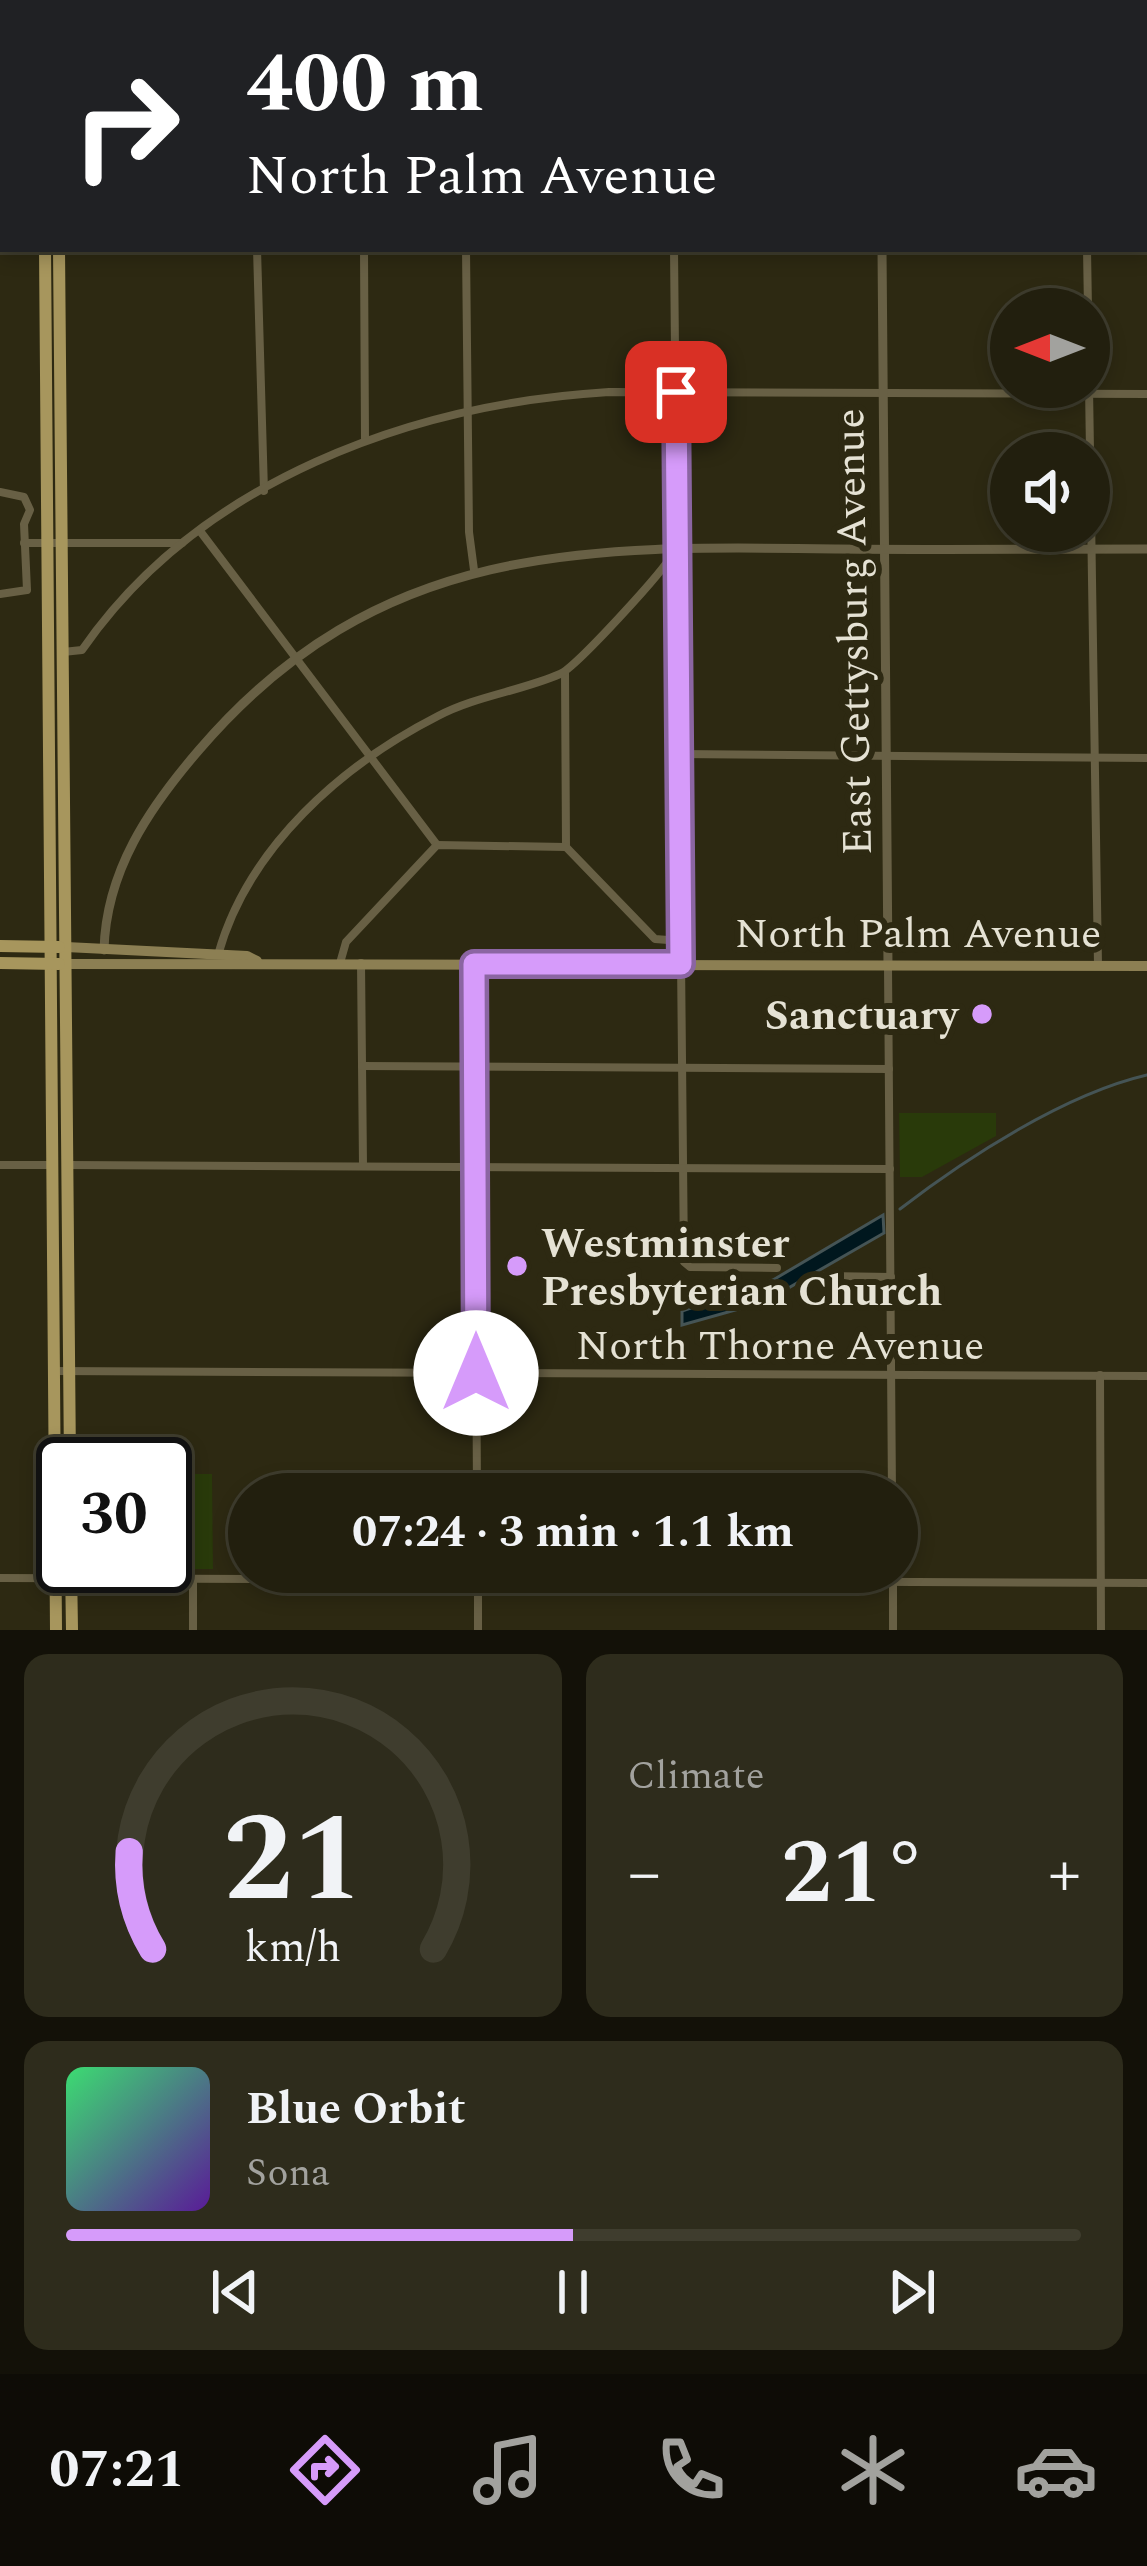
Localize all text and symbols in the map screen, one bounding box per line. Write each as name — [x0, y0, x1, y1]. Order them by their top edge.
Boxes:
text: 400 m — [246, 21, 484, 149]
icon: right — [48, 48, 204, 204]
text: North Palm Avenue — [246, 136, 717, 218]
north arrow — [990, 288, 1110, 408]
map controls — [990, 288, 1110, 552]
pin — [625, 341, 727, 443]
icon: arrive — [643, 359, 709, 425]
street label: East Gettysburg Avenue — [819, 408, 890, 856]
button: sound — [990, 432, 1110, 552]
street label: North Palm Avenue — [735, 903, 1101, 966]
place label: Sanctuary — [765, 985, 960, 1048]
marker: Sanctuary — [969, 1001, 995, 1027]
place label: Westminster Presbyterian Church — [541, 1213, 943, 1324]
marker: Westminster Presbyterian Church — [504, 1253, 530, 1279]
position arrow — [413, 1310, 539, 1436]
street label: North Thorne Avenue — [576, 1315, 984, 1378]
speed limit sign: 30 — [36, 1437, 192, 1593]
text: 07:24 · 3 min · 1.1 km — [352, 1498, 794, 1567]
text: Climate — [628, 1747, 765, 1806]
text: 21 — [223, 1766, 363, 1956]
text: 21° — [781, 1806, 927, 1943]
text: − — [628, 1824, 661, 1925]
text: + — [1048, 1824, 1081, 1925]
text: km/h — [244, 1915, 341, 1980]
text: Blue Orbit — [246, 2075, 466, 2144]
text: Sona — [246, 2144, 330, 2203]
icon: previous — [202, 2259, 268, 2325]
icon: pause — [540, 2259, 606, 2325]
icon: next — [879, 2259, 945, 2325]
icon: directions — [283, 2428, 367, 2512]
icon: music — [466, 2428, 550, 2512]
icon: phone — [649, 2428, 733, 2512]
icon: climate — [831, 2428, 915, 2512]
icon: car — [1014, 2428, 1098, 2512]
text: 07:21 — [49, 2429, 185, 2511]

